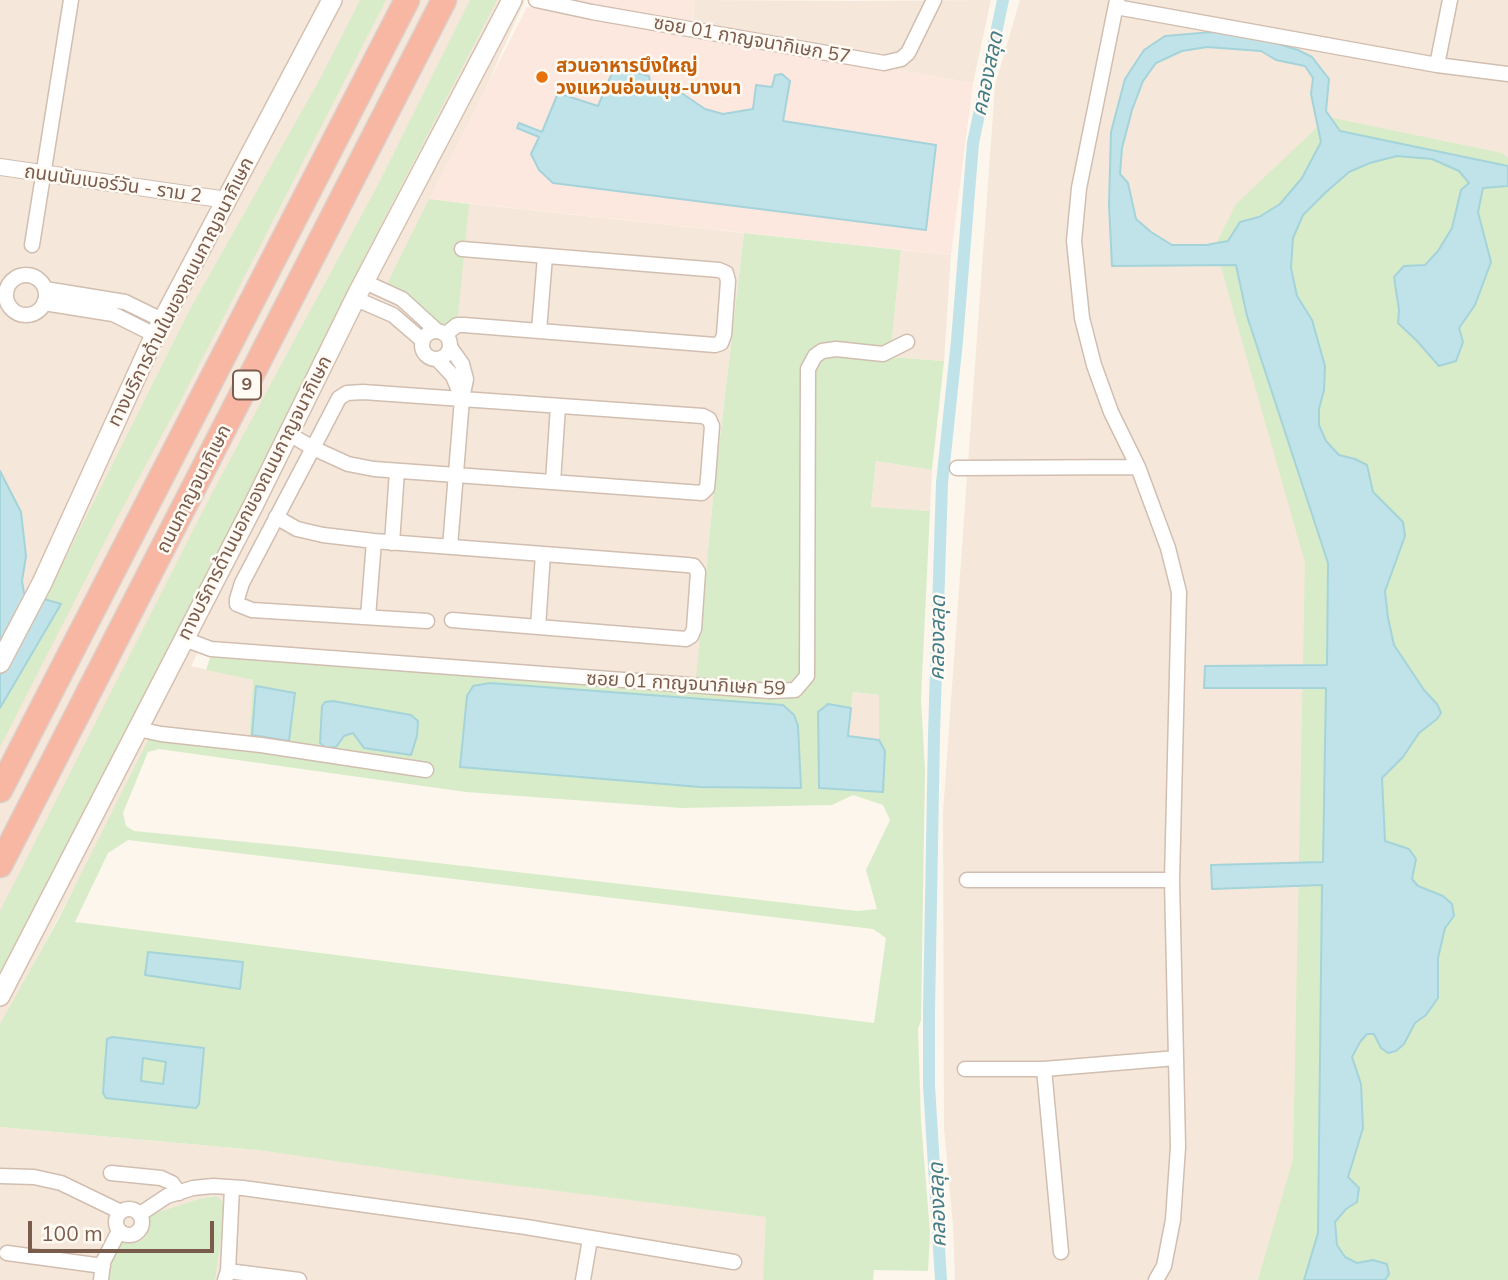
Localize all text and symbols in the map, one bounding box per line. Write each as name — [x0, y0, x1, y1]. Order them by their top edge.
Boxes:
street label: ซอย 01 กาญจนากิเษก 57 — [652, 11, 852, 69]
water label: คลองสลุด — [967, 30, 1009, 118]
place label: สวนอาหารบึงใหญ่ วงแหวนอ่อนนุช-บางนา — [556, 55, 741, 99]
marker: สวนอาหารบึงใหญ่ วงแหวนอ่อนนุช-บางนา — [534, 69, 550, 85]
street label: ทางบริการด้านในของถนนกาญจนาภิเษก — [103, 154, 259, 430]
street label: ถนนนัมเบอร์วัน - ราม 2 — [23, 160, 203, 208]
street label: ทางบริการด้านนอกของถนนกาญจนาภิเษก — [173, 352, 337, 644]
road number: 9 — [233, 370, 261, 400]
street label: ถนนกาญจนาภิเษก — [152, 421, 236, 557]
water label: คลองสลุด — [925, 595, 951, 681]
street label: ซอย 01 กาญจนาภิเษก 59 — [586, 667, 786, 701]
water label: คลองสลุด — [924, 1162, 952, 1248]
scale bar — [32, 1206, 217, 1250]
text: 100 m — [41, 1220, 103, 1246]

